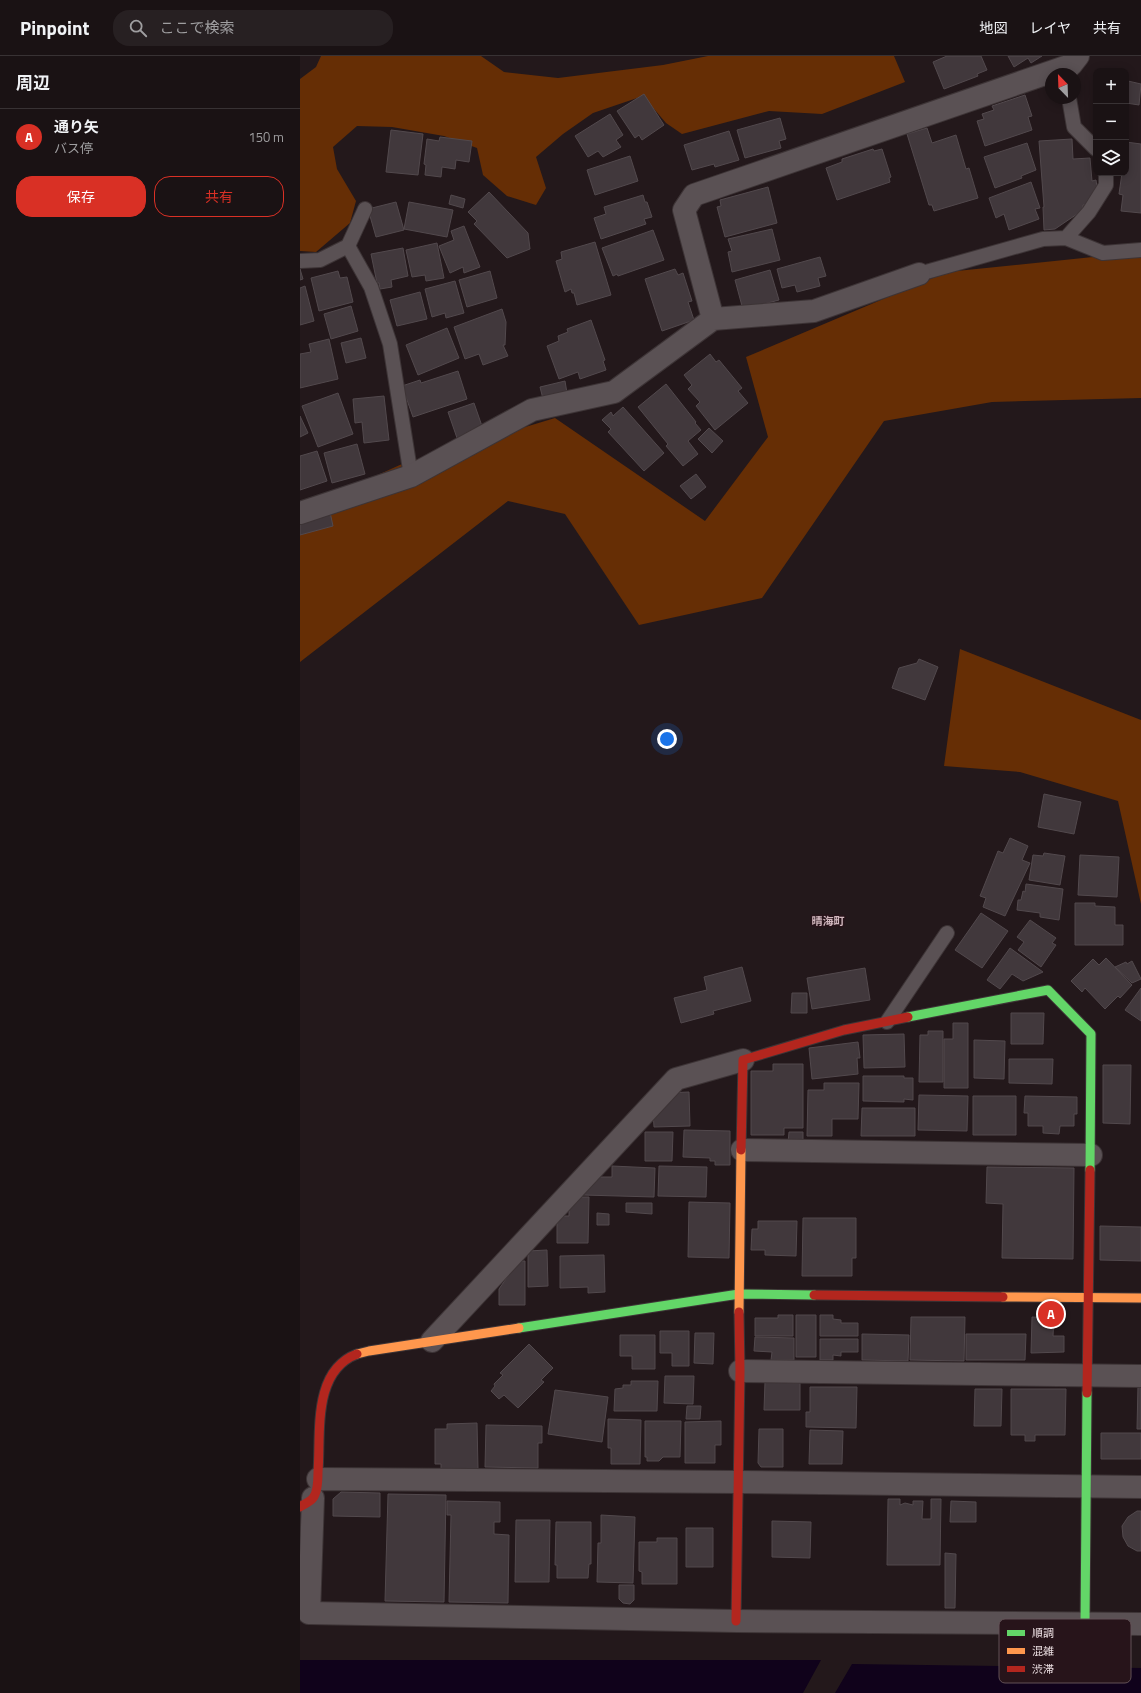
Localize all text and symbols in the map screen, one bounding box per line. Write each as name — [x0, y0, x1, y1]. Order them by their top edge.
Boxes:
search box — [113, 10, 393, 46]
text: Pinpoint — [20, 13, 89, 42]
text: ここで検索 — [159, 16, 234, 39]
icon: search — [127, 17, 149, 39]
text: 地図 — [979, 17, 1007, 38]
text: レイヤ — [1029, 17, 1071, 38]
text: 共有 — [1093, 17, 1121, 38]
north arrow — [1045, 68, 1081, 104]
map controls — [1093, 68, 1129, 176]
button: + — [1093, 68, 1129, 104]
text: 周辺 — [16, 70, 50, 96]
button: − — [1093, 104, 1129, 140]
text: 通り矢 — [54, 115, 99, 138]
text: A — [25, 127, 33, 147]
text: 150 m — [248, 127, 284, 147]
text: バス停 — [54, 138, 93, 158]
button: layers — [1093, 140, 1129, 176]
button: 保存 — [16, 176, 146, 217]
button: 共有 — [154, 176, 284, 217]
your location — [657, 729, 677, 749]
district label: 晴海町 — [812, 913, 845, 929]
pin: A — [1038, 1299, 1064, 1329]
legend — [999, 1619, 1131, 1683]
text: 順調 — [1032, 1625, 1054, 1641]
text: 混雑 — [1032, 1643, 1054, 1659]
text: 渋滞 — [1032, 1661, 1054, 1677]

